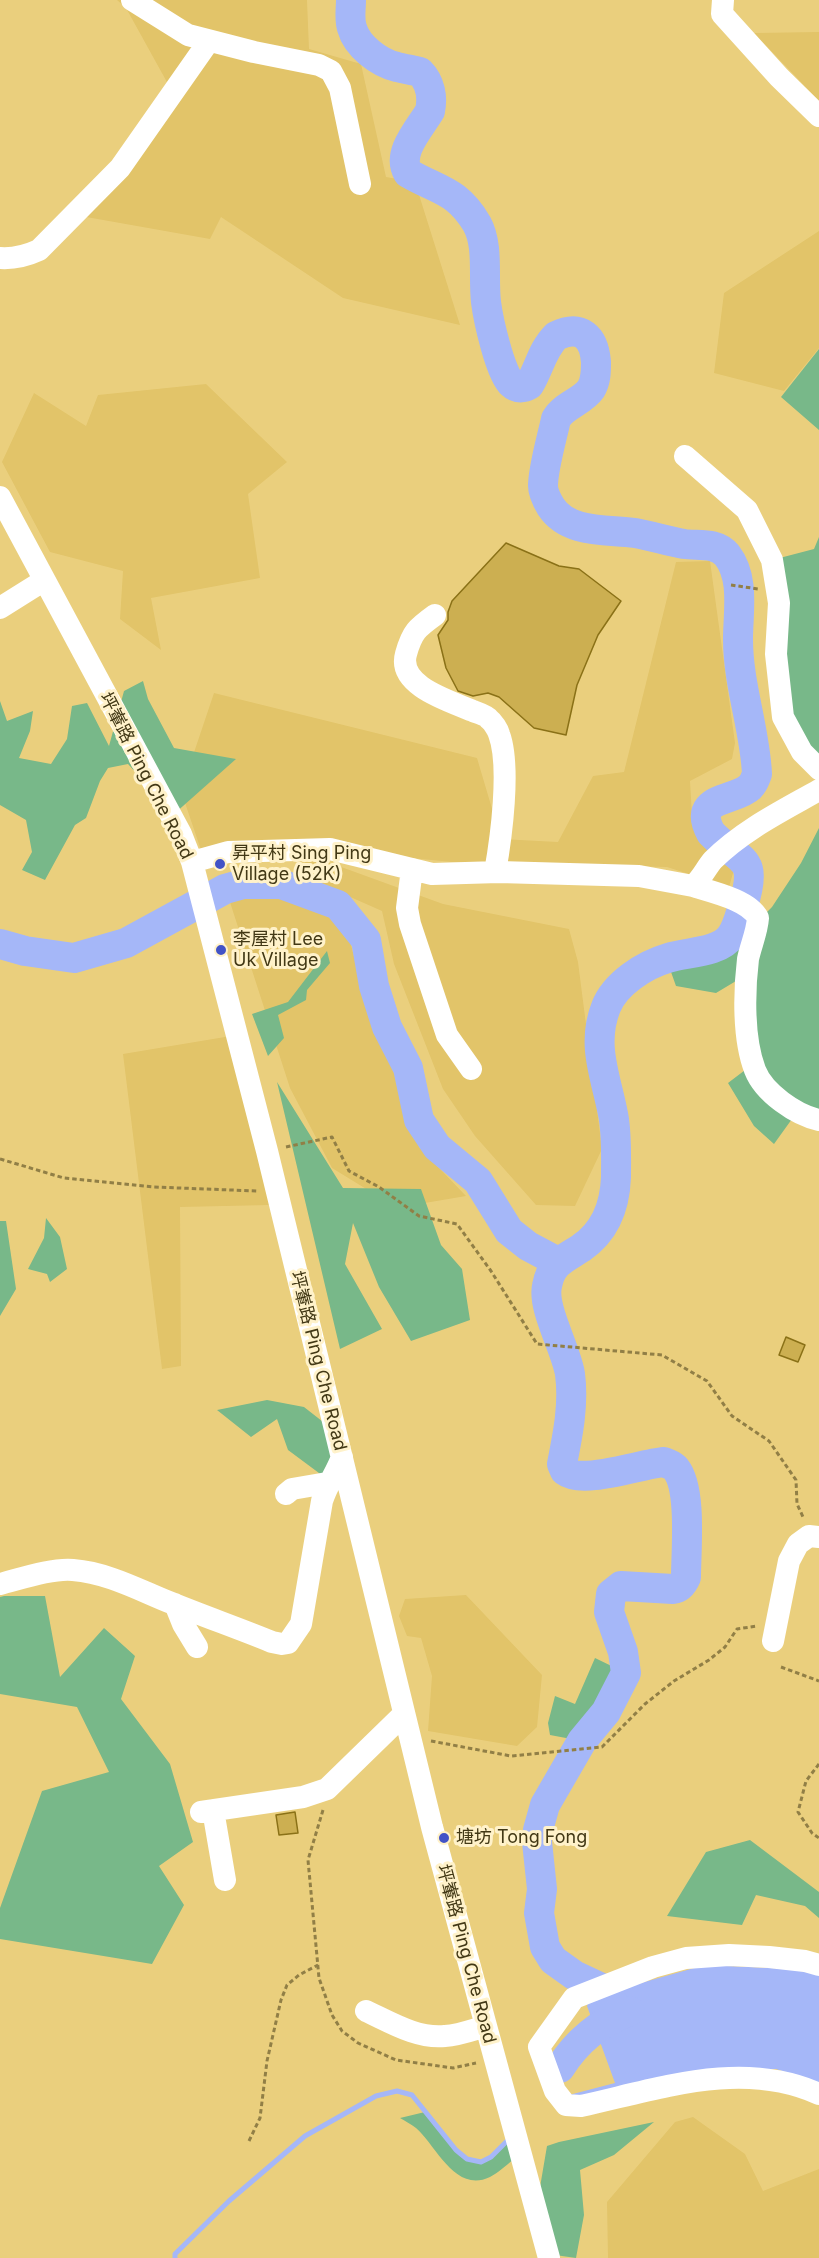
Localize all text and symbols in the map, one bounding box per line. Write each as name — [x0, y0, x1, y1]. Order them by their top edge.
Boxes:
street label: 坪輋路 Ping Che Road — [95, 689, 197, 863]
place label: 昇平村 Sing Ping Village (52K) — [232, 843, 371, 886]
marker: 昇平村 Sing Ping Village (52K) — [213, 857, 227, 871]
place label: 李屋村 Lee Uk Village — [233, 929, 323, 972]
marker: 李屋村 Lee Uk Village — [214, 943, 228, 957]
street label: 坪輋路 Ping Che Road — [285, 1269, 351, 1453]
place label: 塘坊 Tong Fong — [456, 1827, 587, 1849]
marker: 塘坊 Tong Fong — [437, 1831, 451, 1845]
street label: 坪輋路 Ping Che Road — [432, 1862, 500, 2046]

